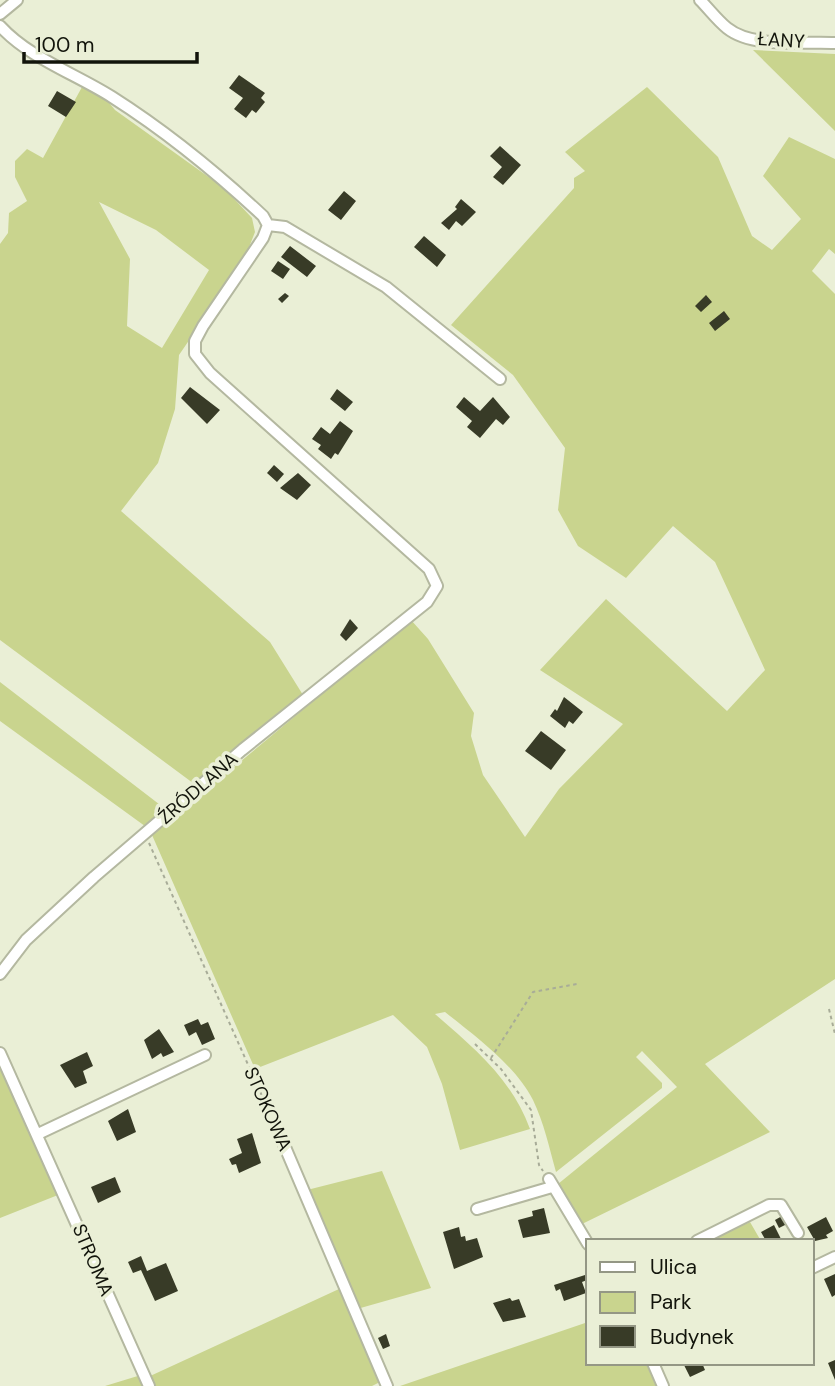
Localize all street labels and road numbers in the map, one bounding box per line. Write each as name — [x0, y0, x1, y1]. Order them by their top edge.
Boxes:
street label: ŁANY — [757, 26, 805, 54]
street label: ŹRÓDLANA — [153, 746, 243, 829]
street label: STOKOWA — [238, 1063, 298, 1155]
street label: STROMA — [67, 1220, 119, 1300]

